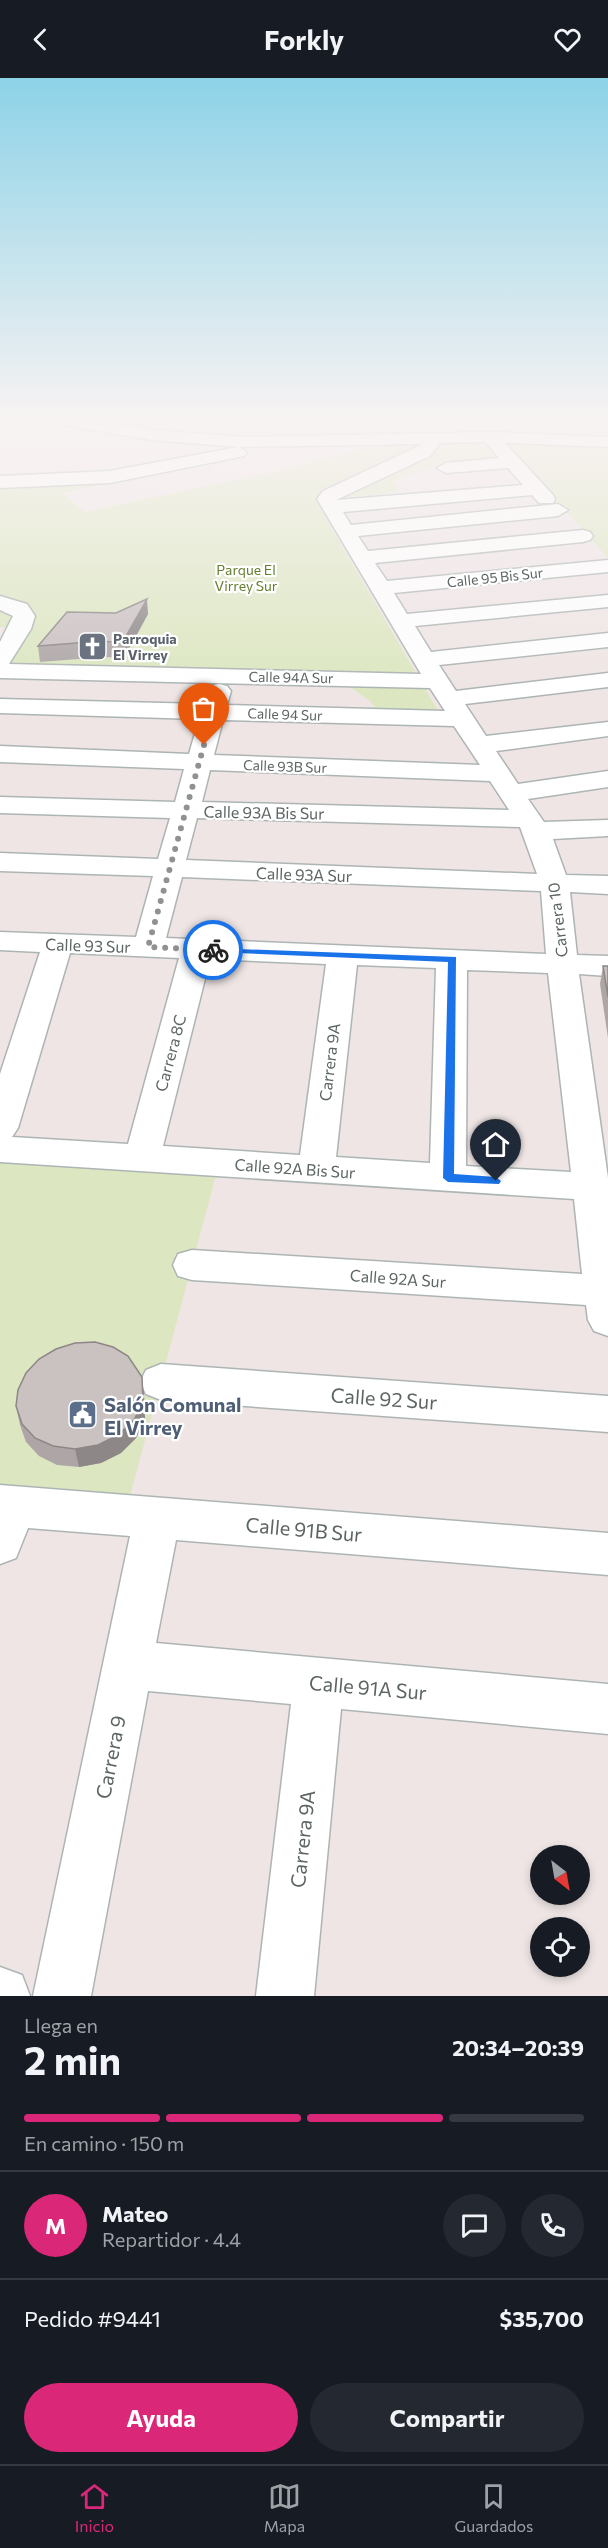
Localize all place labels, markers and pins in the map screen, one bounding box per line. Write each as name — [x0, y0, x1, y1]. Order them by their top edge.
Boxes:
church icon: Parroquia El Virrey — [76, 630, 108, 662]
place label: Parroquia El Virrey — [113, 630, 177, 663]
pin — [178, 683, 229, 745]
pin — [470, 1119, 521, 1181]
place label: Salón Comunal El Virrey — [104, 1392, 241, 1439]
public building icon: Salón Comunal El Virrey — [67, 1399, 99, 1431]

